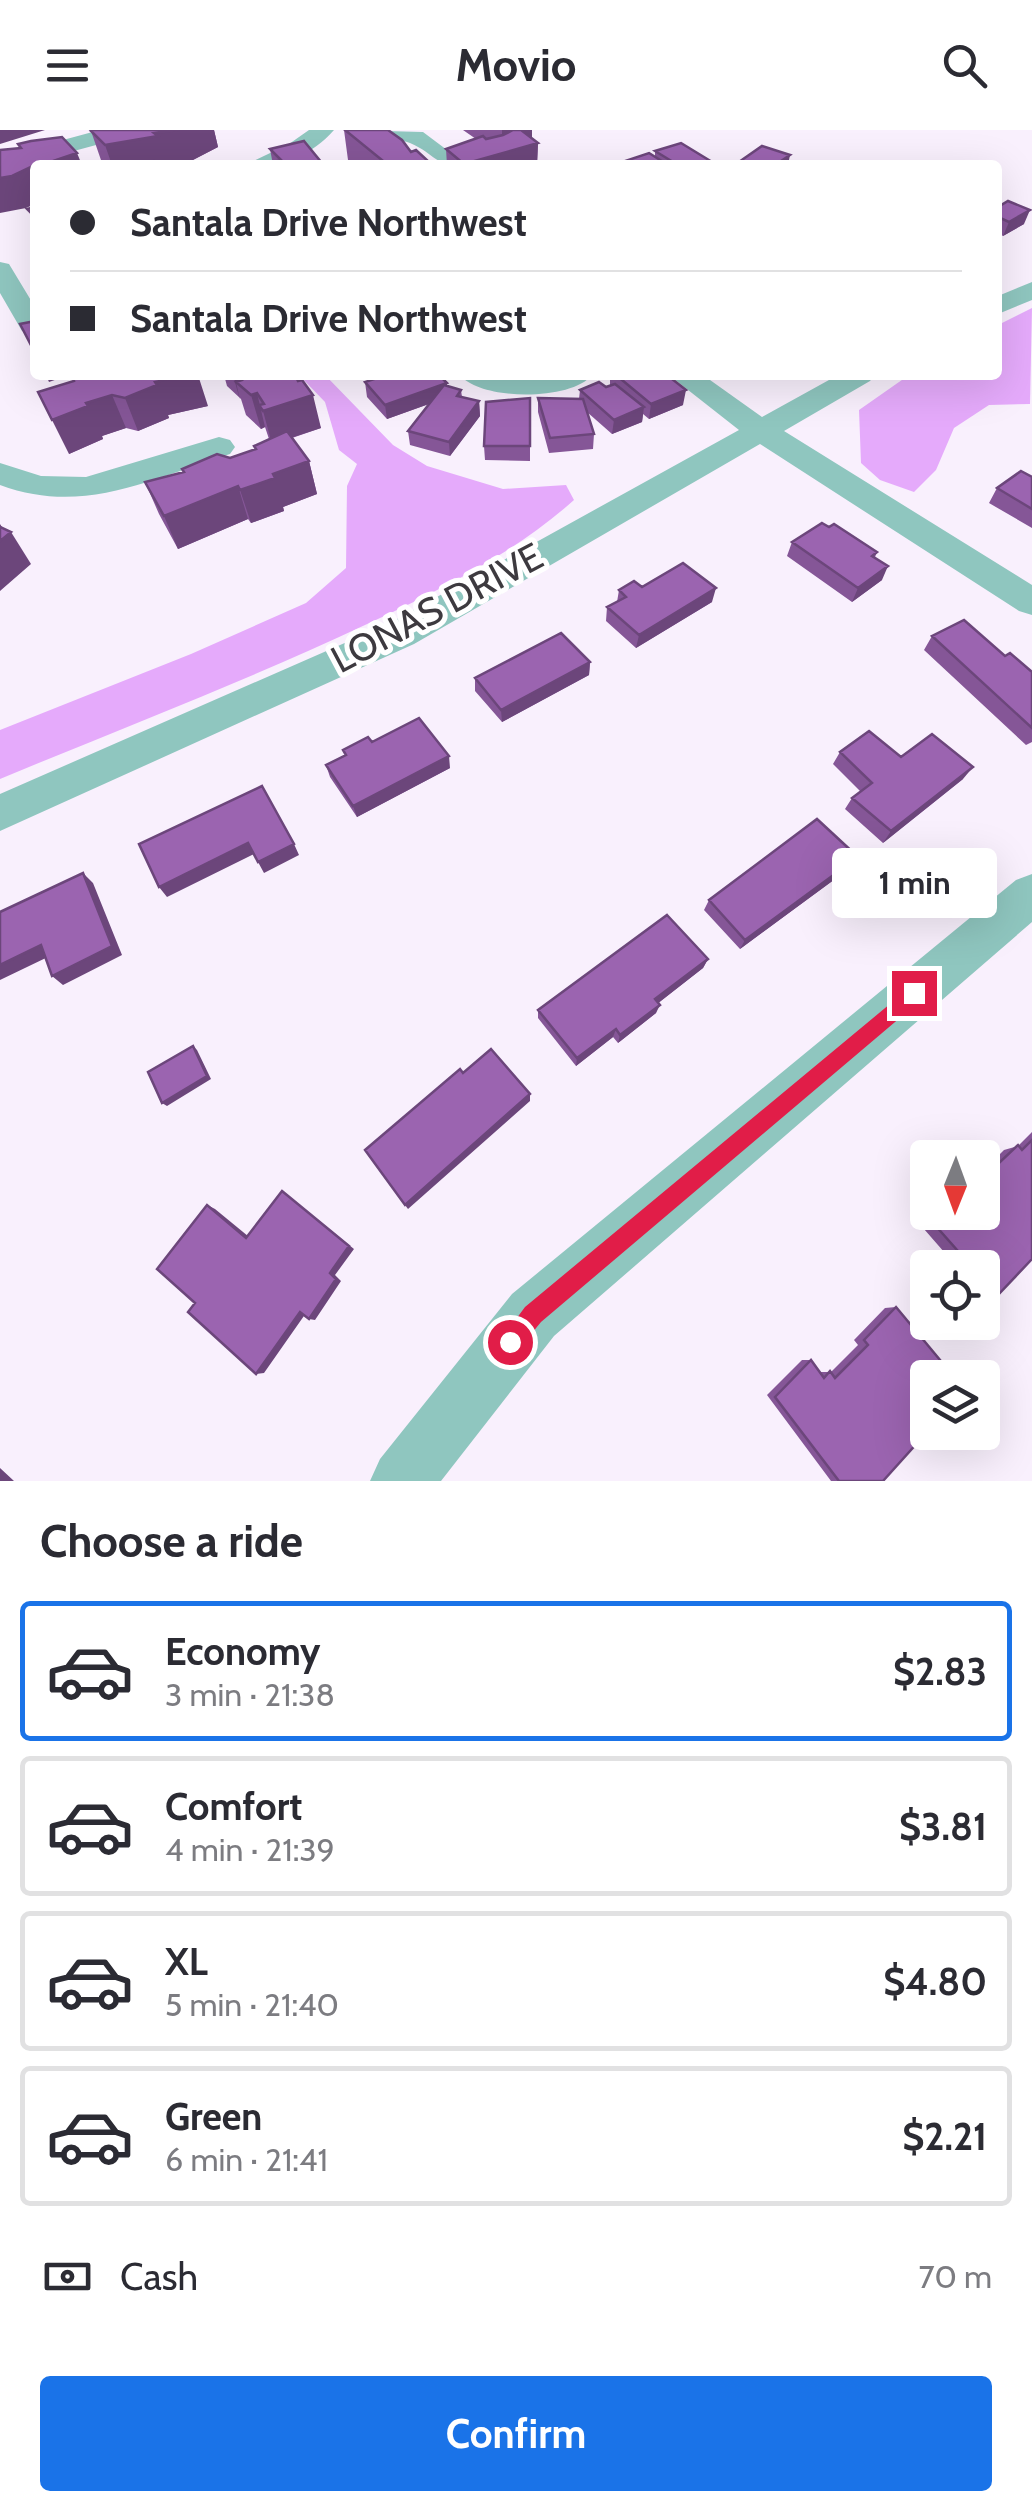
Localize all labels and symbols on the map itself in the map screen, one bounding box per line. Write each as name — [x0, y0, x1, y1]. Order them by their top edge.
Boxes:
street label: LONAS DRIVE — [323, 532, 551, 683]
callout: 1 min — [832, 848, 996, 918]
route end — [892, 971, 937, 1016]
north arrow — [910, 1140, 1000, 1230]
route start — [488, 1320, 533, 1365]

